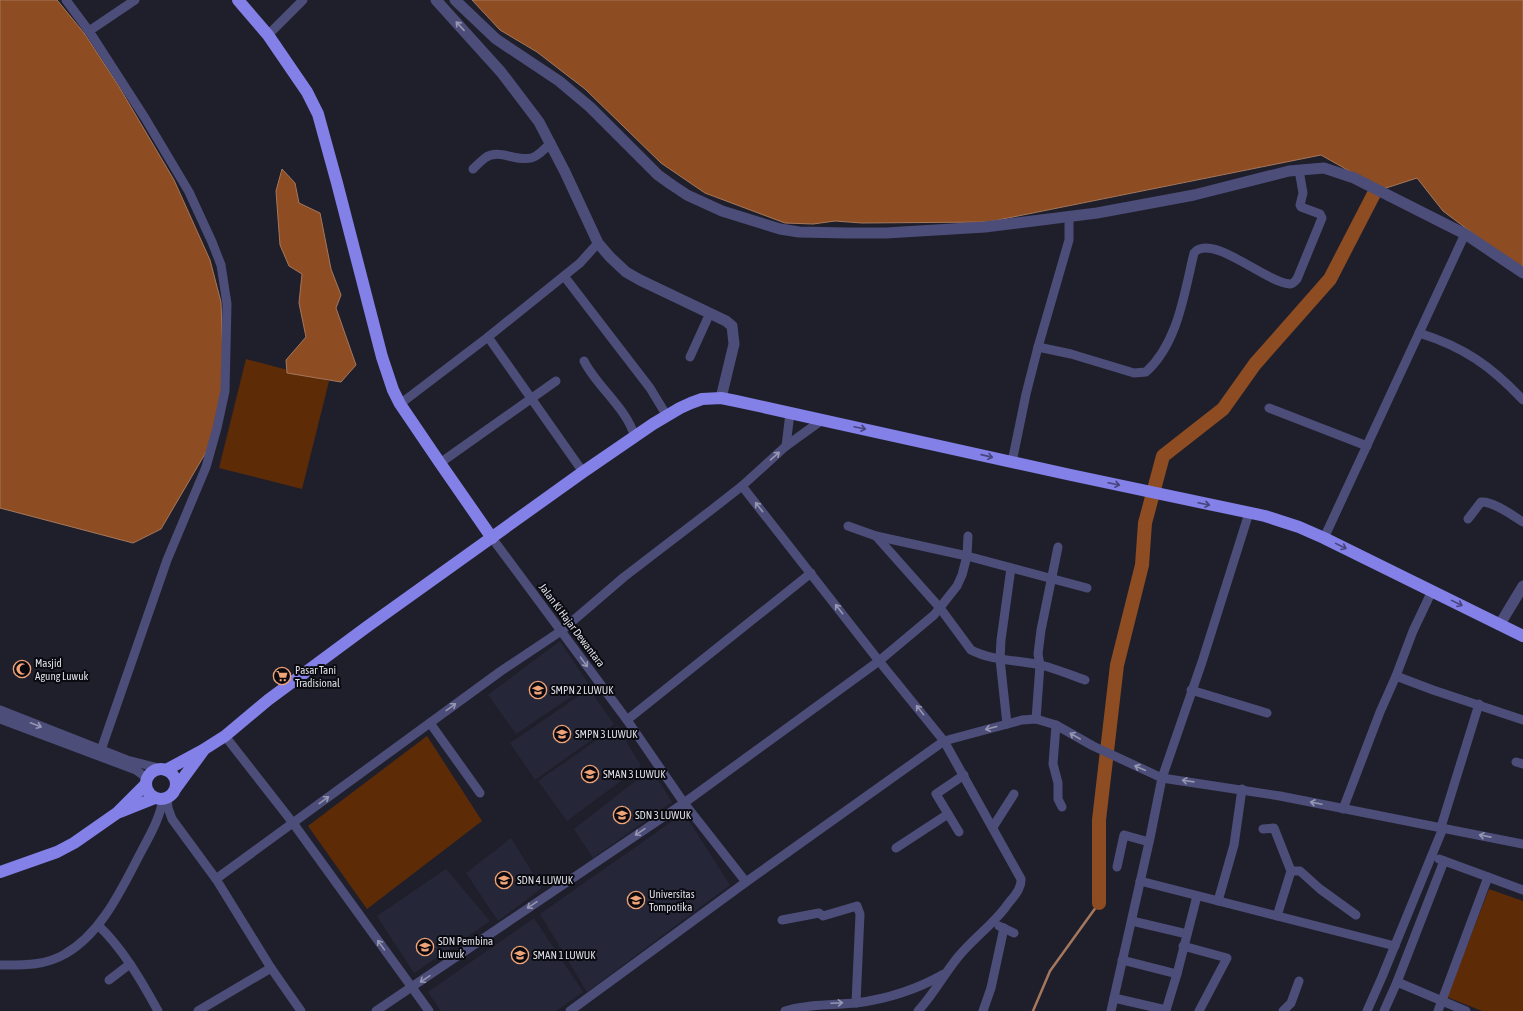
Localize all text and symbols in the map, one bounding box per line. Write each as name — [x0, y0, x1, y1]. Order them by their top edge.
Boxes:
one-way arrow — [455, 21, 465, 31]
one-way arrow — [853, 425, 866, 433]
one-way arrow — [769, 452, 780, 461]
one-way arrow — [980, 453, 993, 461]
one-way arrow — [1107, 481, 1120, 489]
one-way arrow — [1197, 500, 1210, 508]
one-way arrow — [754, 501, 763, 512]
one-way arrow — [1334, 543, 1346, 550]
street label: Jalan Ki Hajar Dewantara — [537, 581, 607, 669]
one-way arrow — [1451, 600, 1463, 608]
one-way arrow — [834, 604, 843, 615]
one-way arrow — [580, 656, 589, 667]
place label: Masjid Agung Luwuk — [35, 657, 88, 682]
mosque icon: Masjid Agung Luwuk — [12, 659, 32, 679]
place label: Pasar Tani Tradisional — [295, 664, 340, 689]
supermarket icon: Pasar Tani Tradisional — [272, 666, 292, 686]
school or university icon: SMPN 2 LUWUK — [528, 680, 548, 700]
place label: SMPN 2 LUWUK — [551, 684, 614, 696]
one-way arrow — [446, 703, 457, 711]
one-way arrow — [916, 705, 925, 716]
one-way arrow — [30, 721, 42, 729]
school or university icon: SMPN 3 LUWUK — [552, 724, 572, 744]
one-way arrow — [985, 725, 998, 732]
place label: SMPN 3 LUWUK — [575, 728, 638, 740]
one-way arrow — [1069, 731, 1081, 739]
school or university icon: SMAN 3 LUWUK — [580, 764, 600, 784]
one-way arrow — [1134, 764, 1146, 771]
place label: SMAN 3 LUWUK — [603, 768, 666, 780]
one-way arrow — [1182, 777, 1195, 785]
one-way arrow — [318, 796, 329, 805]
one-way arrow — [1310, 799, 1323, 807]
school or university icon: SDN 3 LUWUK — [612, 805, 632, 825]
place label: SDN 3 LUWUK — [635, 809, 692, 821]
one-way arrow — [635, 828, 646, 836]
one-way arrow — [1479, 832, 1492, 840]
school or university icon: SDN 4 LUWUK — [494, 870, 514, 890]
place label: SDN 4 LUWUK — [517, 874, 574, 886]
place label: Universitas Tompotika — [649, 888, 695, 913]
school or university icon: Universitas Tompotika — [626, 890, 646, 910]
one-way arrow — [527, 901, 538, 909]
place label: SDN Pembina Luwuk — [438, 935, 493, 960]
school or university icon: SDN Pembina Luwuk — [415, 937, 435, 957]
one-way arrow — [377, 940, 385, 951]
school or university icon: SMAN 1 LUWUK — [510, 945, 530, 965]
place label: SMAN 1 LUWUK — [533, 949, 596, 961]
one-way arrow — [420, 975, 431, 983]
one-way arrow — [830, 1000, 843, 1007]

